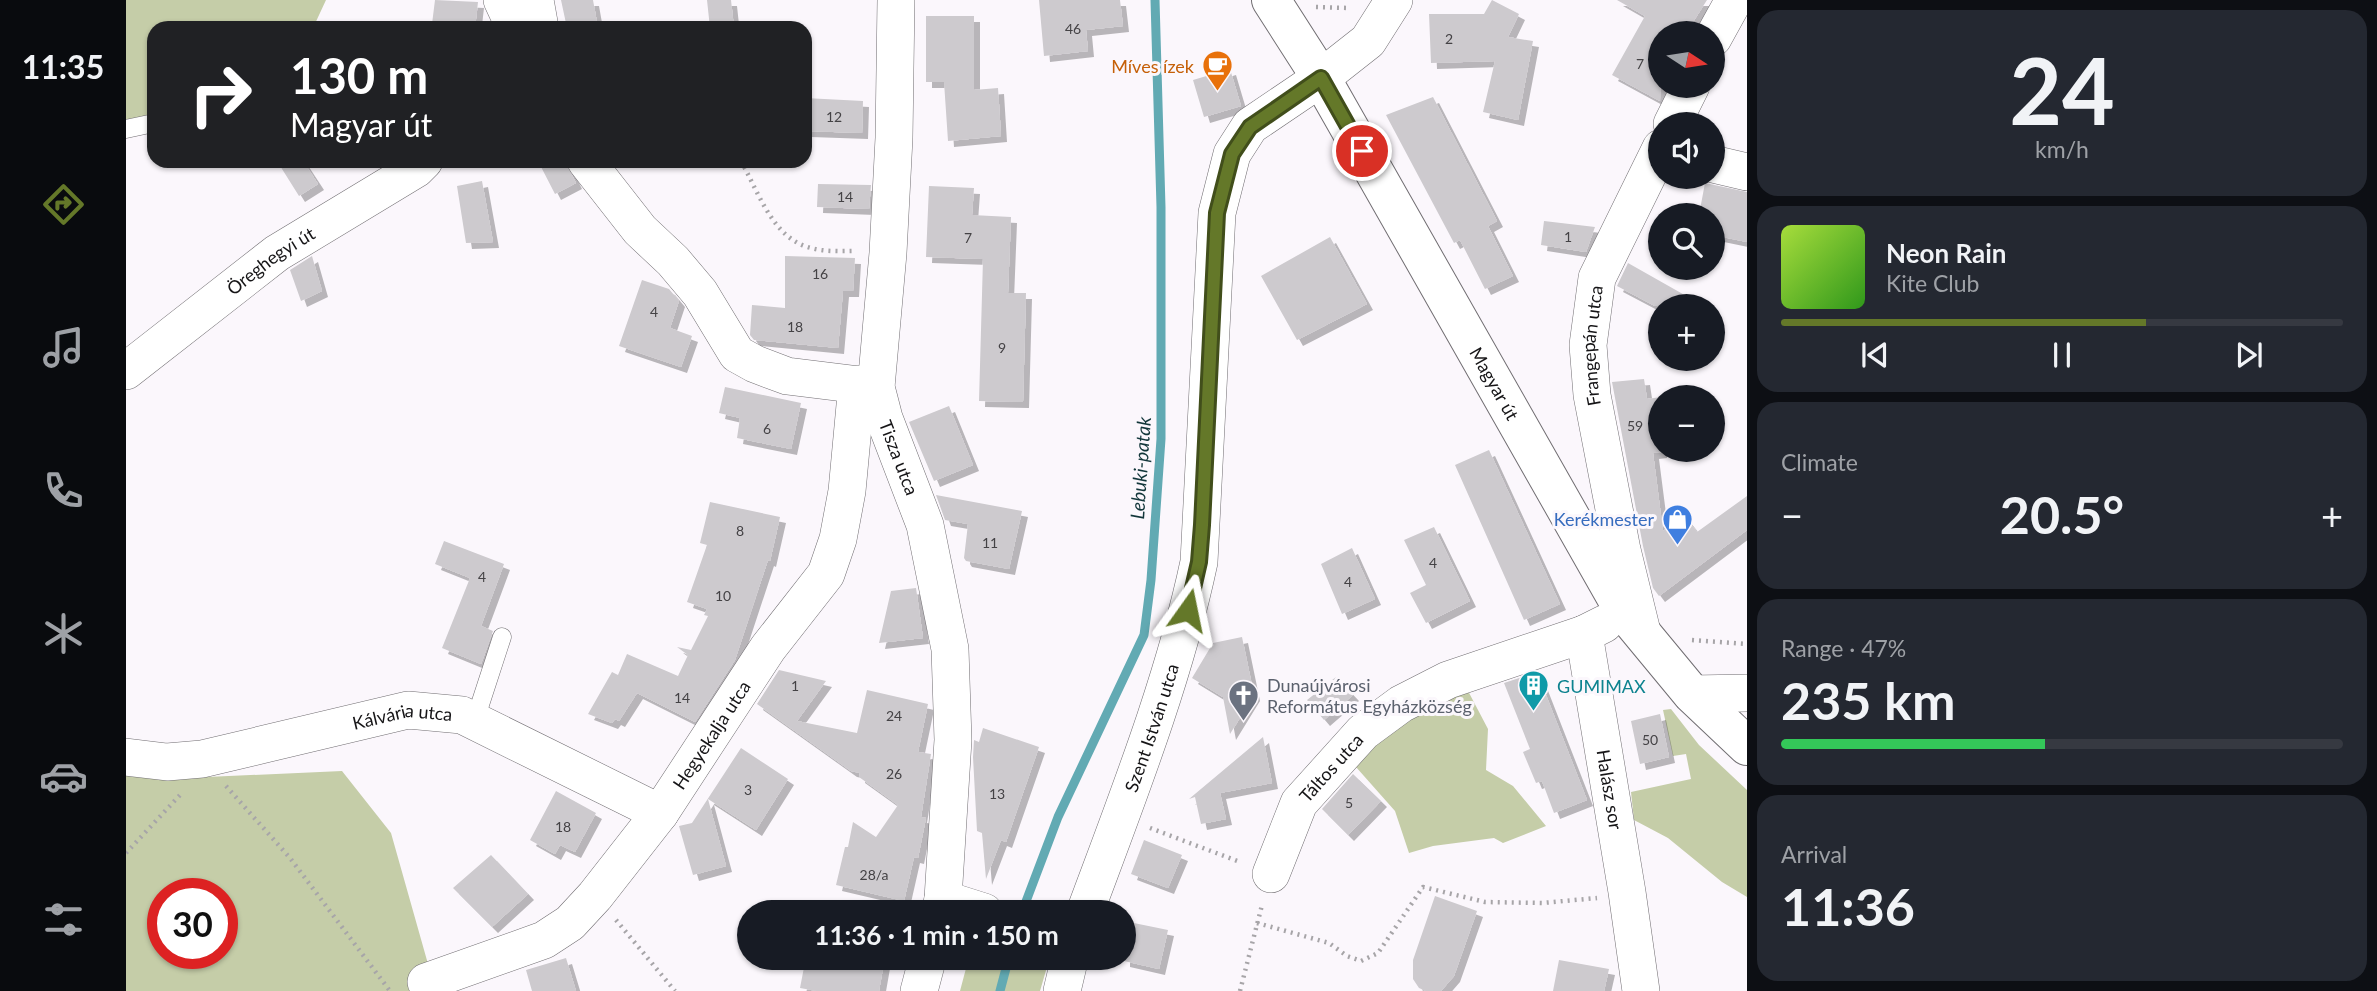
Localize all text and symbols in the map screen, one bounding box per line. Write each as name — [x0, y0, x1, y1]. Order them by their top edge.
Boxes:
house number: 46 — [1065, 20, 1081, 37]
north arrow — [1648, 21, 1726, 98]
map controls — [1648, 21, 1725, 462]
house number: 2 — [1445, 30, 1453, 47]
text: 24 — [2009, 35, 2115, 144]
text: 130 m — [290, 46, 428, 104]
text: 11:35 — [22, 47, 104, 86]
icon: right — [175, 49, 266, 140]
cafe icon: Míves ízek — [1200, 49, 1234, 93]
place label: Míves ízek — [1111, 55, 1195, 77]
house number: 7 — [1636, 55, 1644, 72]
text: Magyar út — [290, 105, 432, 144]
house number: 12 — [826, 108, 842, 125]
button: sound — [1648, 112, 1725, 189]
pin — [1332, 121, 1392, 181]
icon: arrive — [1343, 132, 1381, 170]
text: km/h — [2035, 135, 2089, 163]
icon: directions — [39, 180, 88, 229]
house number: 14 — [837, 188, 853, 205]
button: search — [1648, 203, 1725, 280]
street label: Öreghegyi út — [222, 222, 319, 299]
house number: 1 — [1564, 228, 1572, 245]
house number: 7 — [964, 229, 972, 246]
text: Neon Rain — [1886, 237, 2006, 269]
house number: 16 — [812, 265, 828, 282]
text: Kite Club — [1886, 269, 1979, 297]
street label: Frangepán utca — [1577, 284, 1607, 408]
button: + — [1648, 294, 1725, 371]
house number: 4 — [650, 303, 658, 320]
house number: 18 — [787, 318, 803, 335]
icon: music — [39, 323, 88, 372]
icon: previous — [1856, 336, 1894, 374]
icon: pause — [2043, 336, 2081, 374]
icon: next — [2230, 336, 2268, 374]
house number: 9 — [998, 339, 1006, 356]
street label: Magyar út — [1465, 343, 1524, 424]
button: − — [1648, 385, 1725, 462]
water label: Lebuki-patak — [1125, 415, 1155, 520]
street label: Tisza utca — [875, 417, 923, 498]
house number: 59 — [1627, 417, 1643, 434]
house number: 6 — [763, 420, 771, 437]
text: Climate — [1781, 448, 1858, 476]
icon: phone — [39, 466, 88, 515]
text: 20.5° — [2000, 483, 2124, 545]
text: − — [1781, 492, 1803, 538]
text: + — [2321, 492, 2343, 538]
shop icon: Kerékmester — [1660, 502, 1694, 546]
place label: Kerékmester — [1554, 508, 1654, 530]
house number: 8 — [736, 522, 744, 539]
house number: 11 — [982, 534, 998, 551]
house number: 4 — [1429, 554, 1437, 571]
house number: 4 — [478, 568, 486, 585]
position arrow — [1151, 573, 1225, 647]
house number: 4 — [1344, 573, 1352, 590]
house number: 10 — [715, 587, 731, 604]
icon: climate — [39, 609, 88, 658]
text: Range · 47% — [1781, 634, 1906, 662]
street label: Szent István utca — [1120, 661, 1183, 795]
building icon: GUMIMAX — [1517, 669, 1551, 713]
text: 235 km — [1781, 669, 1955, 731]
place label: Dunaújvárosi Református Egyházközség — [1267, 674, 1472, 717]
place label: GUMIMAX — [1557, 675, 1646, 697]
street label: Hegyekalja utca — [668, 676, 755, 793]
house number: 1 — [791, 677, 799, 694]
church icon: Dunaújvárosi Református Egyházközség — [1227, 678, 1261, 722]
house number: 14 — [674, 689, 690, 706]
street label: Kálvária utca — [350, 699, 453, 734]
house number: 24 — [886, 707, 902, 724]
street label: Táltos utca — [1294, 729, 1368, 806]
house number: 50 — [1642, 731, 1658, 748]
street label: Halász sor — [1592, 748, 1627, 832]
icon: car — [39, 752, 88, 801]
house number: 26 — [886, 765, 902, 782]
house number: 3 — [744, 781, 752, 798]
house number: 13 — [989, 785, 1005, 802]
house number: 5 — [1345, 794, 1353, 811]
house number: 18 — [555, 818, 571, 835]
text: Arrival — [1781, 840, 1847, 868]
house number: 28/a — [860, 866, 889, 883]
text: 11:36 — [1781, 875, 1915, 937]
speed limit sign: 30 — [147, 878, 238, 969]
icon: filters — [39, 895, 88, 944]
text: 11:36 · 1 min · 150 m — [814, 919, 1059, 951]

